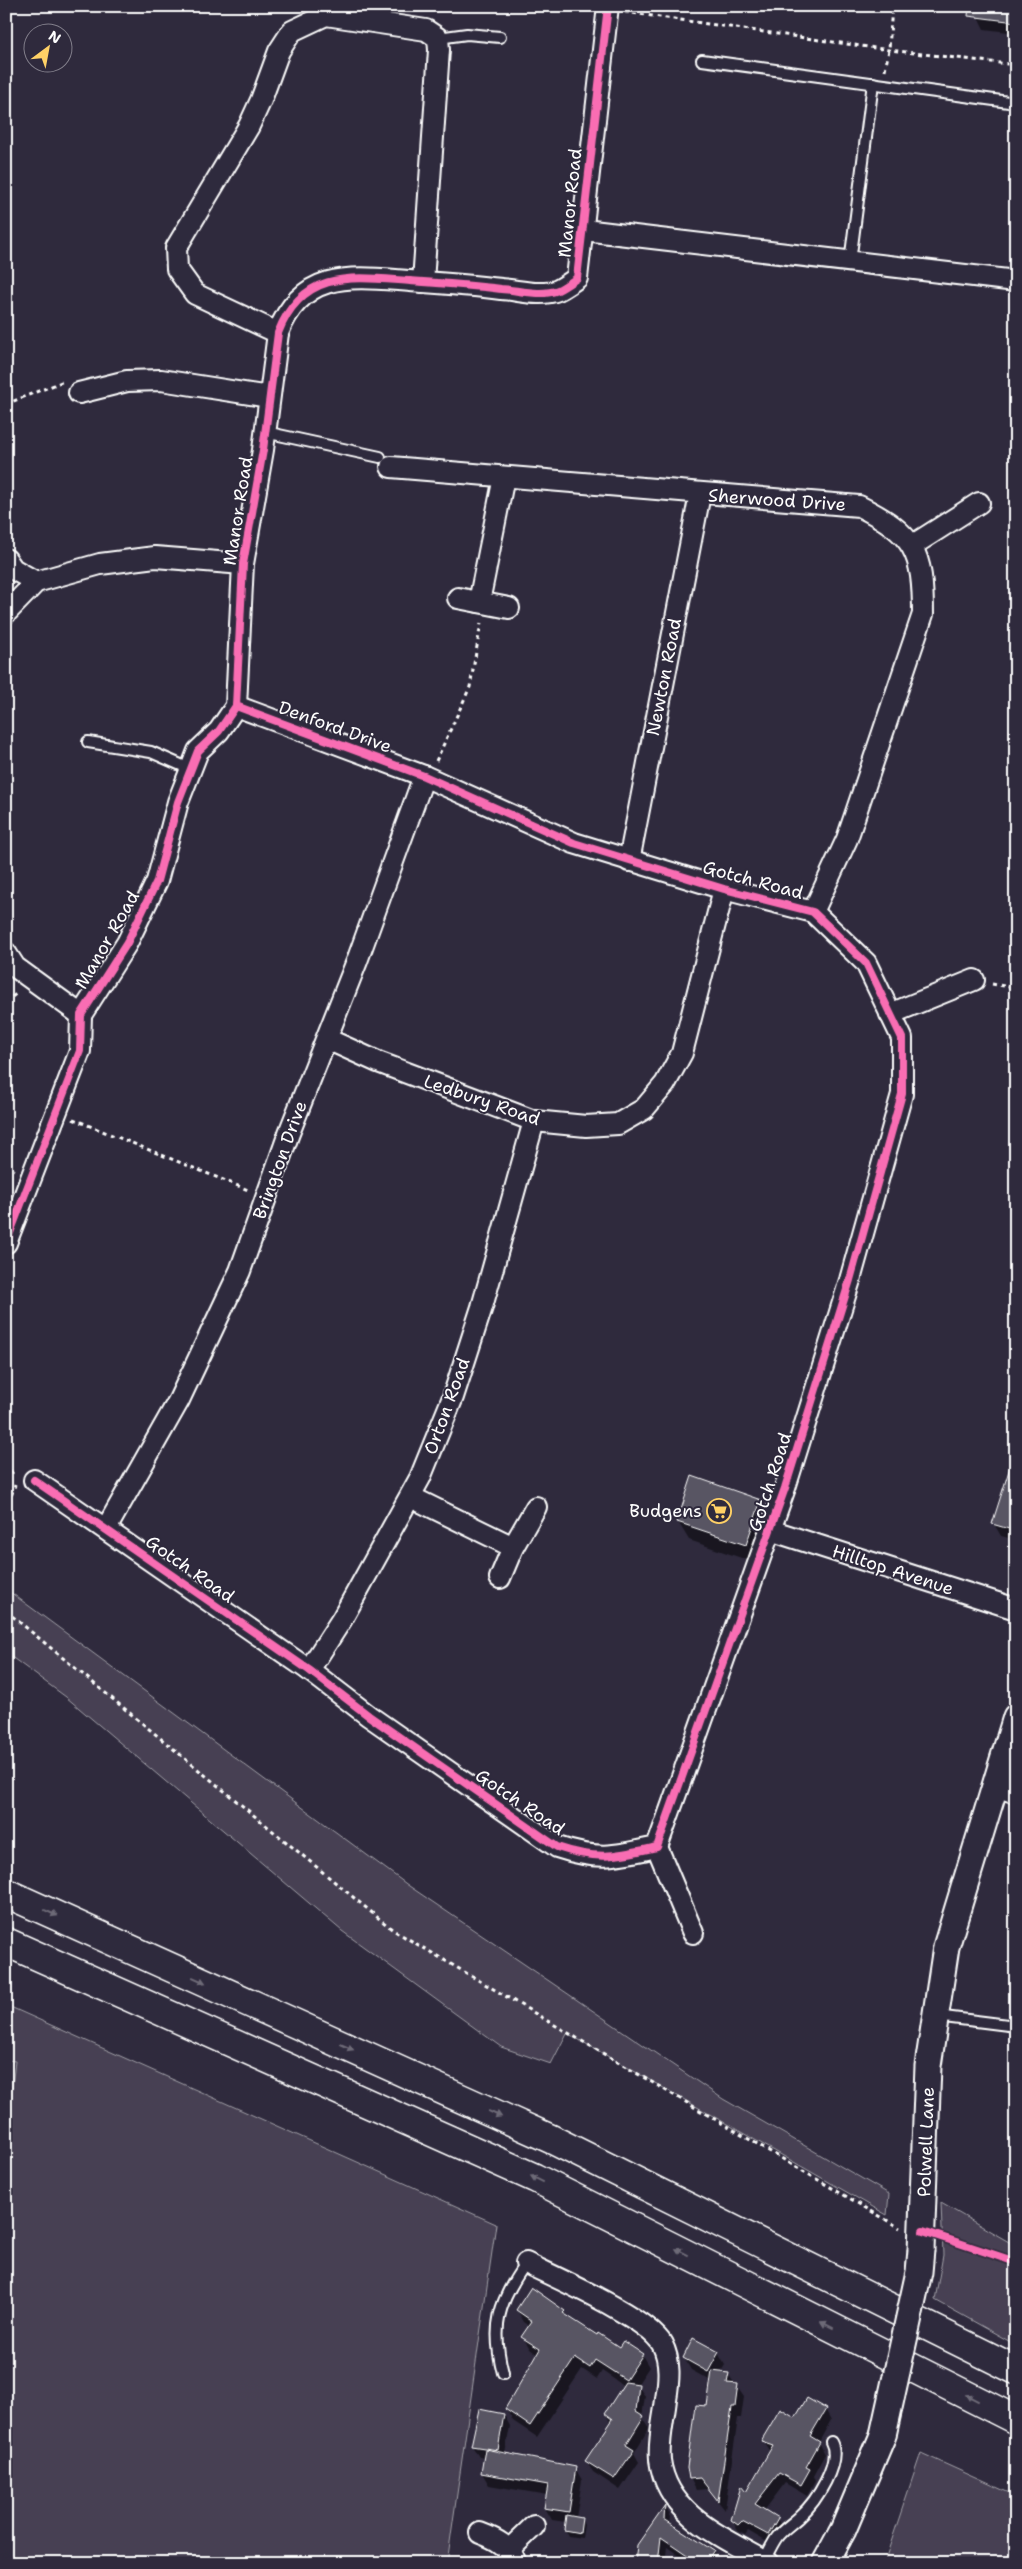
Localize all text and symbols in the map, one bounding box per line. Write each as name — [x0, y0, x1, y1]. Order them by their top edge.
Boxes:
north arrow — [22, 22, 72, 72]
text: N — [45, 26, 64, 48]
street label: Manor Road — [552, 147, 588, 259]
street label: Manor Road — [218, 455, 258, 567]
street label: Sherwood Drive — [707, 483, 847, 517]
street label: Newton Road — [641, 616, 687, 738]
street label: Denford Drive — [275, 695, 395, 759]
street label: Gotch Road — [700, 855, 806, 905]
street label: Manor Road — [69, 886, 145, 994]
street label: Ledbury Road — [421, 1069, 543, 1131]
street label: Brington Drive — [247, 1097, 313, 1223]
street label: Orton Road — [418, 1354, 476, 1458]
street label: Gotch Road — [743, 1429, 797, 1535]
supermarket icon: Budgens — [706, 1498, 732, 1524]
place label: Budgens — [629, 1499, 702, 1523]
street label: Gotch Road — [141, 1530, 239, 1608]
street label: Hilltop Avenue — [829, 1539, 957, 1601]
street label: Gotch Road — [471, 1763, 569, 1841]
one-way arrow — [44, 1910, 58, 1918]
one-way arrow — [192, 1976, 206, 1984]
one-way arrow — [340, 2043, 354, 2051]
street label: Polwell Lane — [912, 2086, 940, 2198]
one-way arrow — [488, 2110, 502, 2118]
one-way arrow — [530, 2175, 544, 2183]
one-way arrow — [675, 2248, 689, 2256]
one-way arrow — [820, 2321, 834, 2329]
one-way arrow — [965, 2394, 979, 2402]

